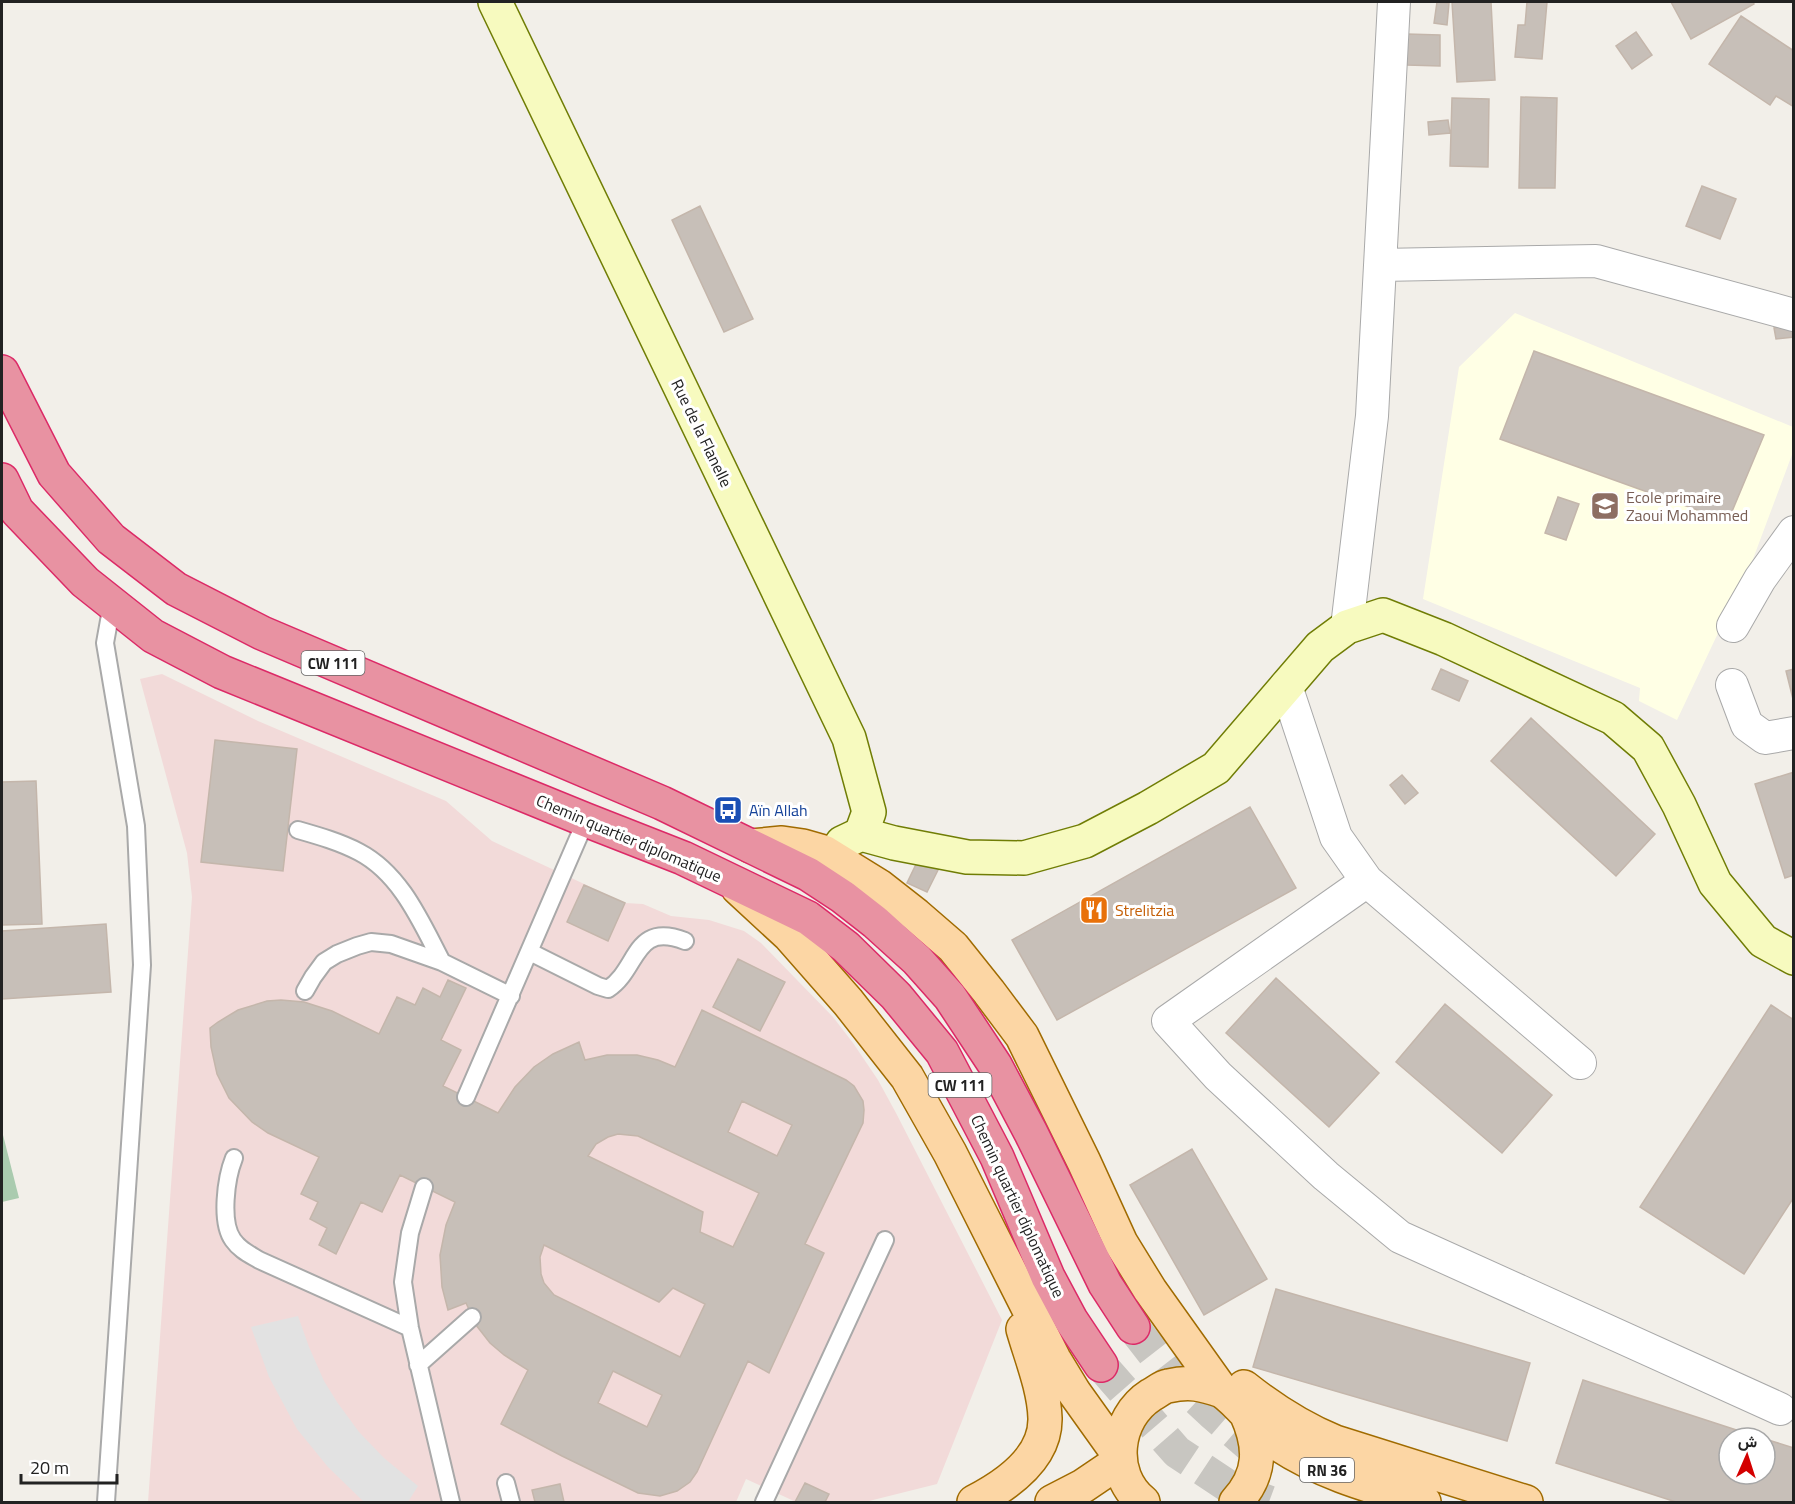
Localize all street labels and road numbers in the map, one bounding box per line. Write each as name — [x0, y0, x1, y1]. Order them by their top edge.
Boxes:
street label: Rue de la Flanelle — [665, 375, 739, 491]
road number: CW 111 — [302, 651, 364, 675]
street label: Chemin quartier diplomatique — [533, 788, 725, 888]
road number: CW 111 — [928, 1073, 992, 1097]
street label: Chemin quartier diplomatique — [965, 1111, 1071, 1301]
road number: RN 36 — [1300, 1458, 1354, 1482]

